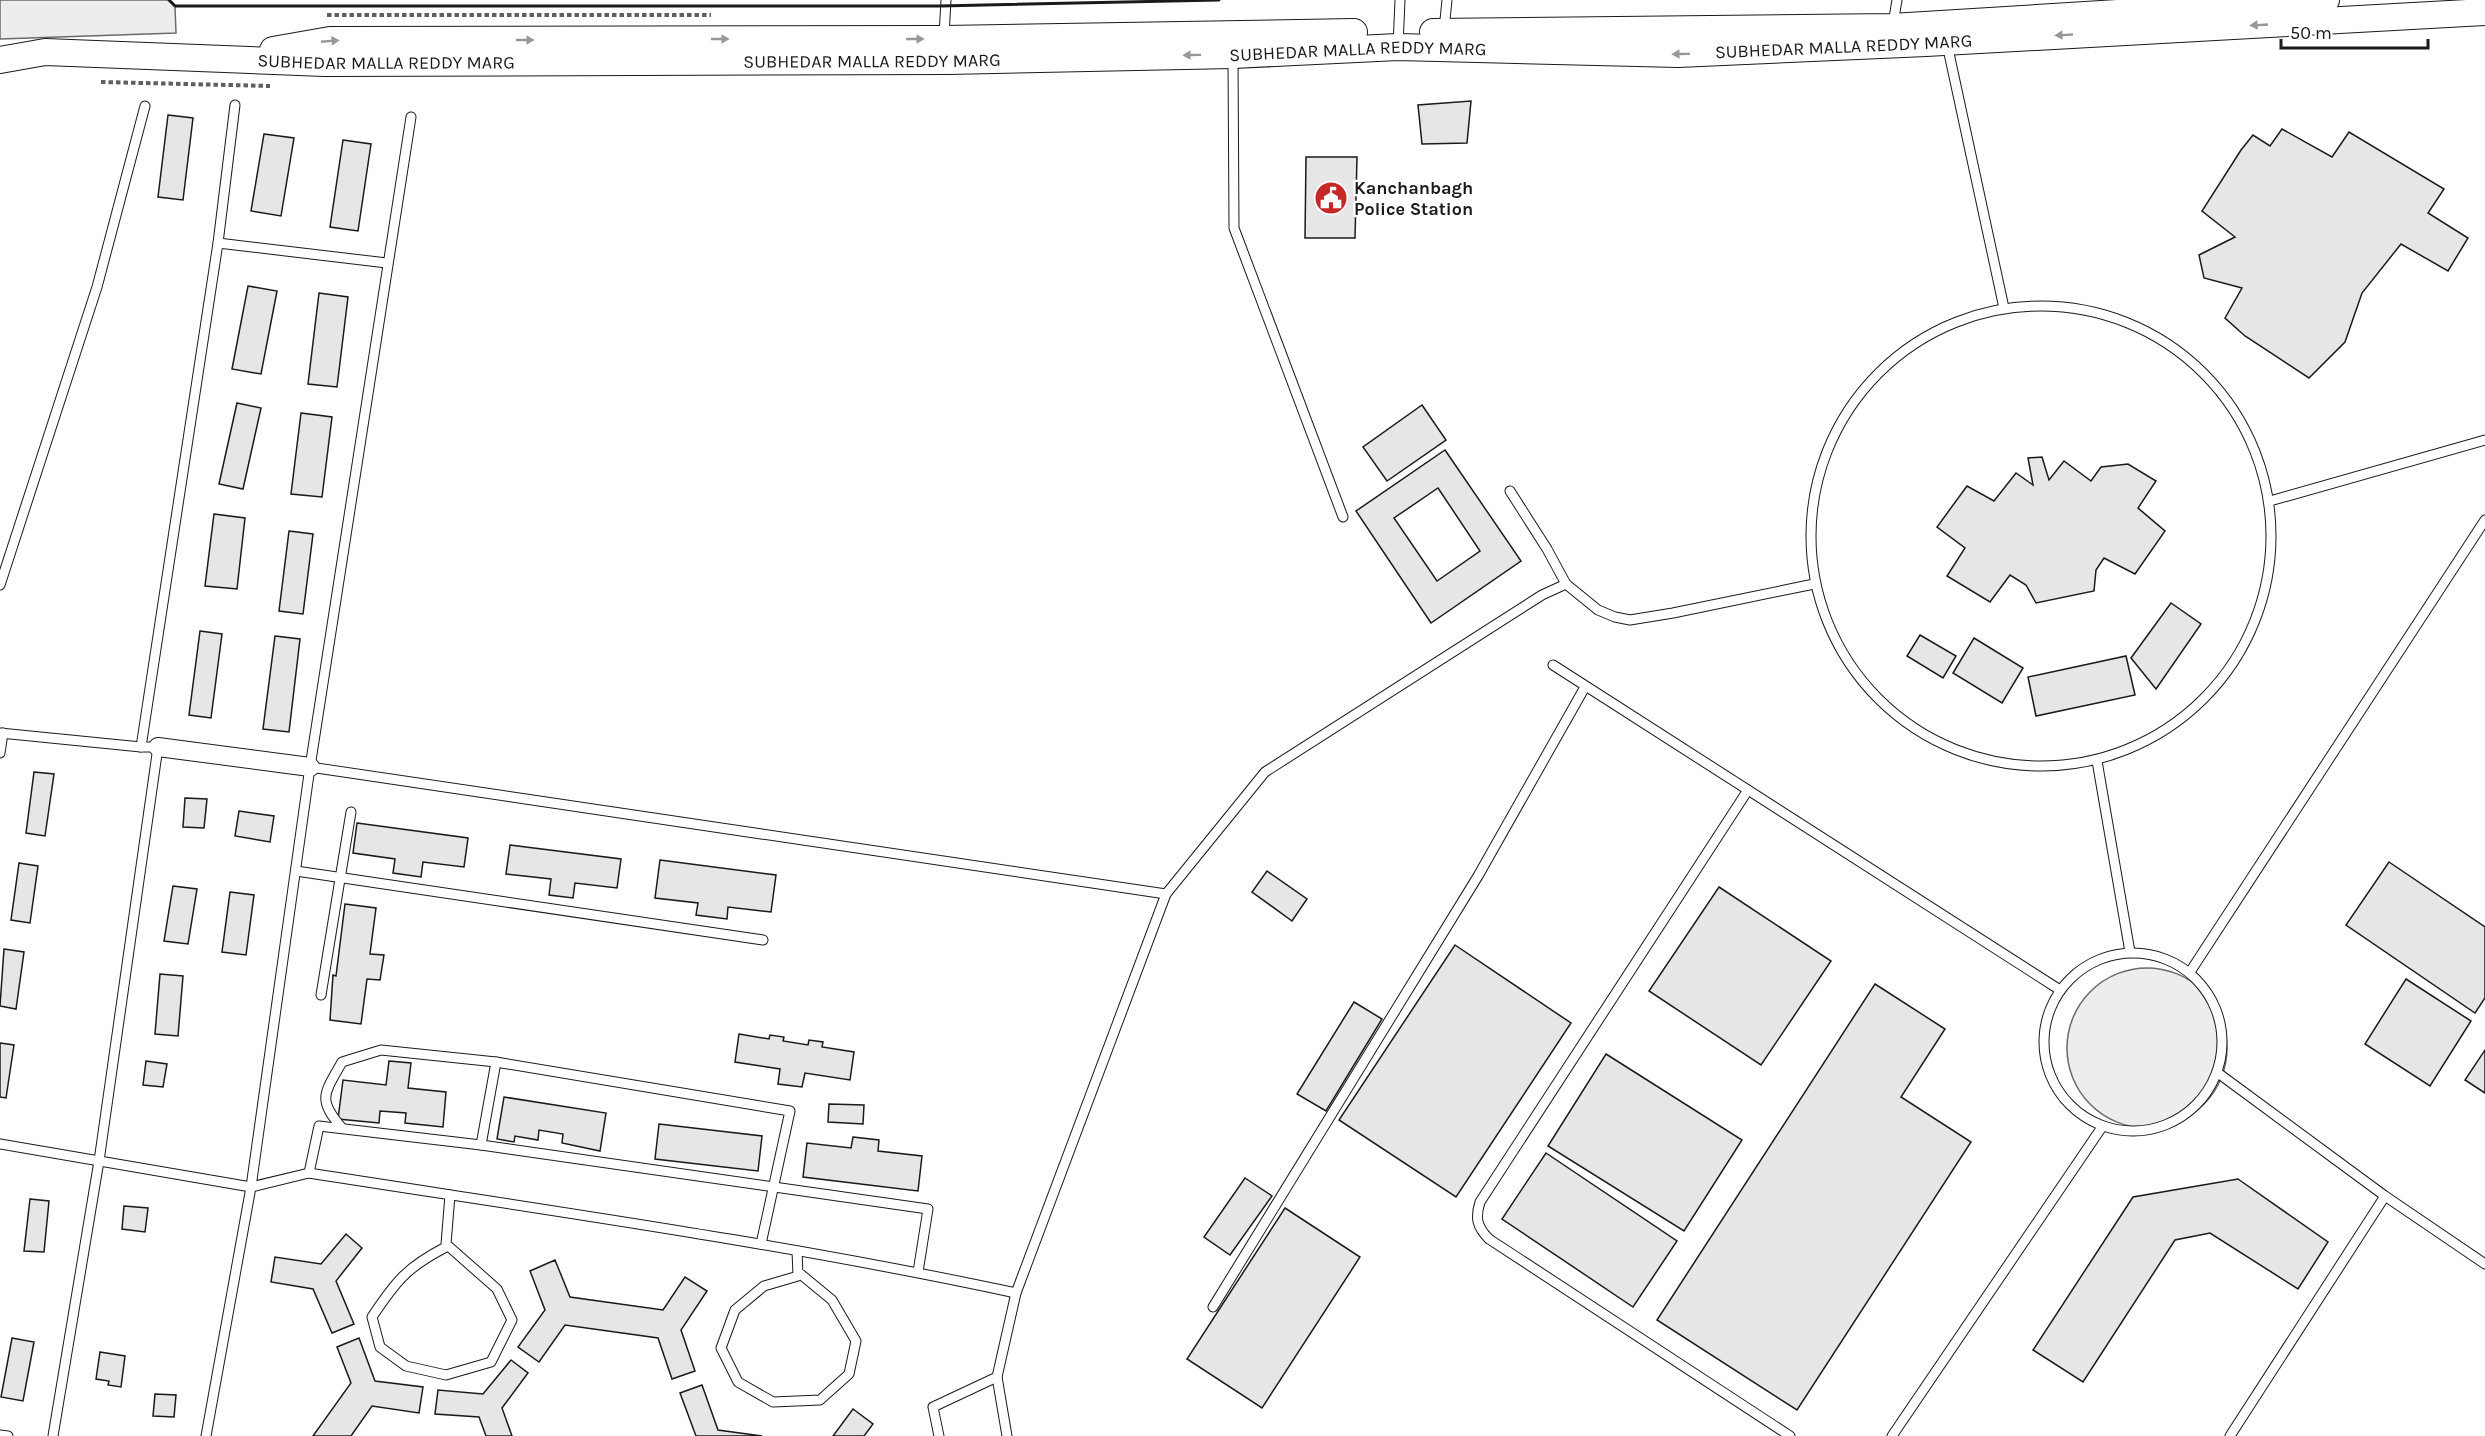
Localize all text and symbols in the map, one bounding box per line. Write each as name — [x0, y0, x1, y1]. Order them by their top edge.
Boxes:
scale bar — [2281, 12, 2428, 50]
one-way arrow — [2249, 20, 2268, 29]
text: 50 m — [2290, 22, 2332, 44]
street label: SUBHEDAR MALLA REDDY MARG — [1714, 29, 1973, 63]
one-way arrow — [2055, 31, 2074, 40]
one-way arrow — [710, 34, 729, 44]
one-way arrow — [905, 34, 924, 44]
one-way arrow — [515, 35, 534, 45]
one-way arrow — [320, 36, 339, 46]
street label: SUBHEDAR MALLA REDDY MARG — [1229, 36, 1487, 66]
street label: SUBHEDAR MALLA REDDY MARG — [257, 49, 515, 74]
street label: SUBHEDAR MALLA REDDY MARG — [743, 49, 1001, 73]
one-way arrow — [1671, 49, 1690, 58]
one-way arrow — [1182, 51, 1201, 60]
place label: Kanchanbagh Police Station — [1354, 177, 1473, 220]
public building icon: Kanchanbagh Police Station — [1313, 180, 1349, 216]

